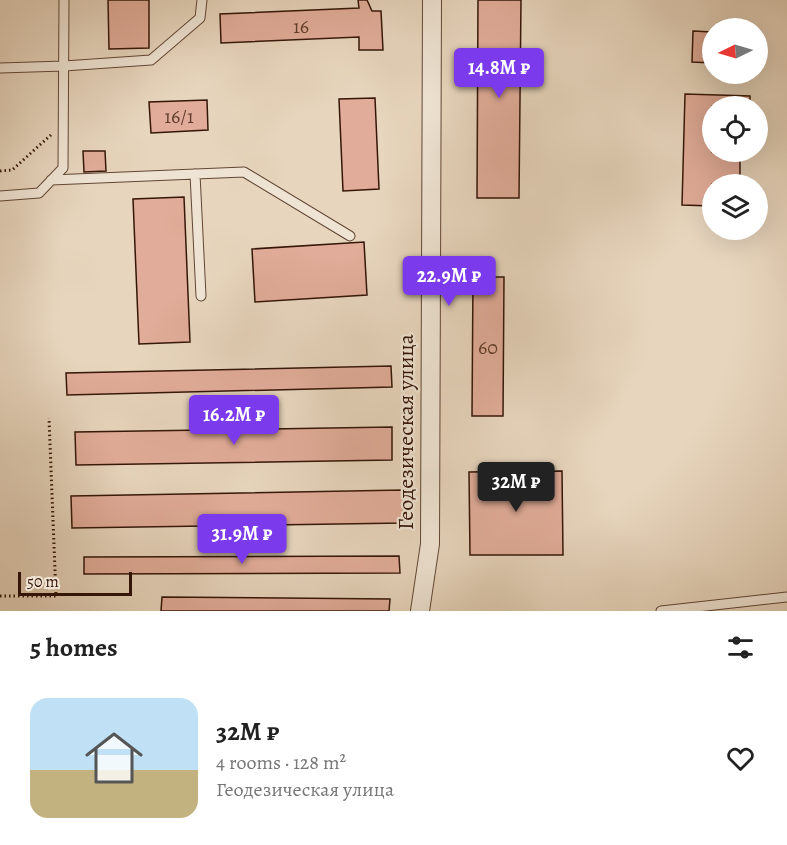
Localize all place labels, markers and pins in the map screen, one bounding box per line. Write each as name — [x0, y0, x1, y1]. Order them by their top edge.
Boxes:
pin: 14.8M ₽ — [444, 48, 554, 99]
pin: 22.9M ₽ — [394, 256, 504, 307]
pin: 16.2M ₽ — [179, 395, 289, 446]
pin: 32M ₽ — [474, 462, 558, 513]
pin: 31.9M ₽ — [187, 514, 297, 565]

